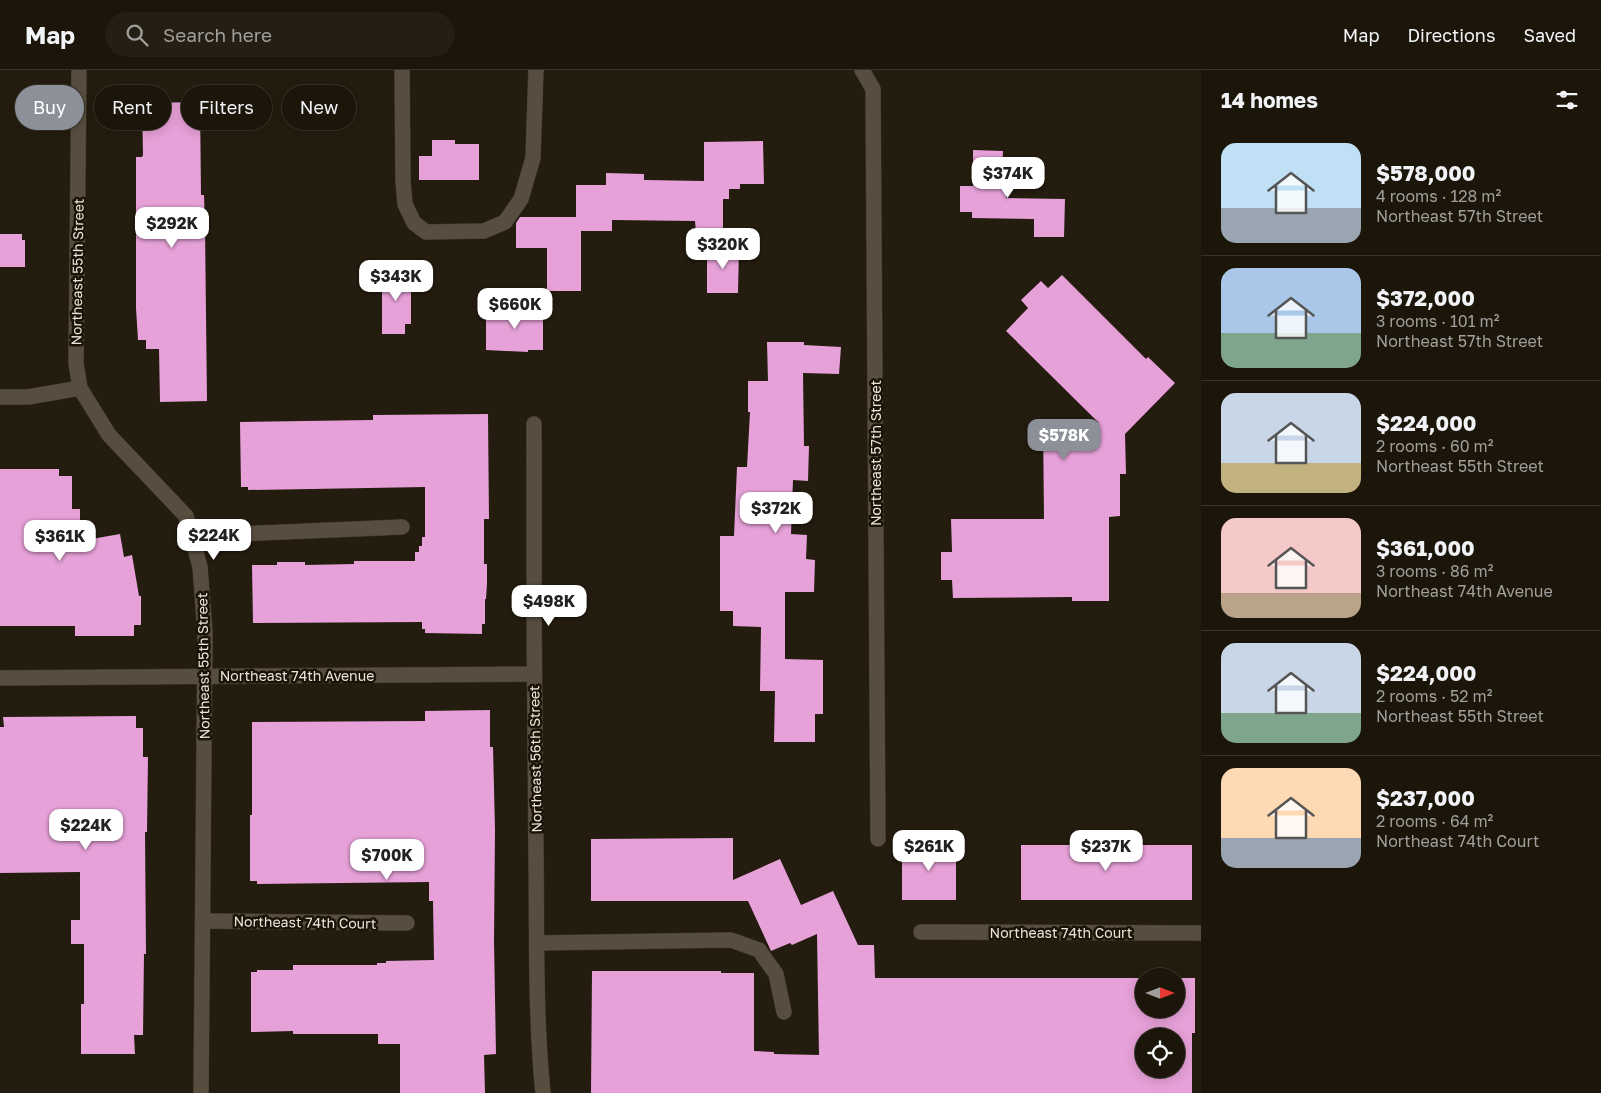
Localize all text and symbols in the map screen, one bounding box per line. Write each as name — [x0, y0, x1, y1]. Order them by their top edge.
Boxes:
search box — [105, 12, 455, 57]
text: Map — [25, 20, 75, 49]
icon: search — [123, 21, 151, 49]
text: Search here — [163, 23, 272, 46]
text: Map — [1343, 24, 1379, 46]
text: Directions — [1407, 24, 1495, 46]
text: Saved — [1523, 24, 1576, 46]
chip: Buy — [15, 85, 84, 130]
chip: Rent — [94, 85, 171, 130]
chip: Filters — [181, 85, 272, 130]
chip: New — [282, 85, 356, 130]
icon: filters — [1553, 86, 1581, 114]
text: 14 homes — [1221, 87, 1318, 113]
pin: $374K — [973, 156, 1043, 199]
text: $578,000 — [1376, 160, 1475, 186]
text: $374K — [983, 163, 1033, 183]
icon: home — [1261, 163, 1321, 223]
text: 4 rooms · 128 m² — [1376, 186, 1501, 206]
street label: Northeast 55th Street — [67, 198, 87, 346]
pin: $292K — [137, 206, 207, 249]
text: Northeast 57th Street — [1376, 206, 1543, 226]
text: $292K — [146, 213, 198, 233]
pin: $320K — [688, 228, 758, 270]
text: $320K — [697, 234, 749, 254]
pin: $343K — [361, 260, 431, 302]
text: $343K — [370, 266, 422, 286]
text: $372,000 — [1376, 285, 1475, 311]
pin: $660K — [480, 288, 550, 330]
icon: home — [1261, 288, 1321, 348]
text: $660K — [488, 294, 542, 314]
text: 3 rooms · 101 m² — [1376, 311, 1499, 331]
text: Northeast 57th Street — [1376, 331, 1543, 351]
street label: Northeast 57th Street — [867, 380, 884, 526]
text: $224,000 — [1376, 410, 1477, 436]
icon: home — [1261, 413, 1321, 473]
pin: $578K — [1029, 418, 1099, 461]
text: $578K — [1038, 425, 1090, 445]
text: 2 rooms · 60 m² — [1376, 436, 1494, 456]
text: Northeast 55th Street — [1376, 456, 1544, 476]
pin: $372K — [741, 492, 811, 534]
text: $372K — [751, 498, 801, 518]
pin: $224K — [179, 518, 249, 561]
pin: $361K — [25, 520, 95, 562]
text: $224K — [188, 525, 240, 545]
text: $361K — [35, 526, 85, 546]
text: $361,000 — [1376, 535, 1475, 561]
icon: home — [1261, 538, 1321, 598]
text: 3 rooms · 86 m² — [1376, 561, 1493, 581]
text: Northeast 74th Avenue — [1376, 581, 1553, 601]
pin: $498K — [514, 584, 584, 627]
text: $498K — [523, 591, 575, 611]
street label: Northeast 55th Street — [193, 592, 213, 740]
text: $224,000 — [1376, 660, 1477, 686]
icon: home — [1261, 663, 1321, 723]
street label: Northeast 74th Avenue — [220, 667, 374, 684]
street label: Northeast 56th Street — [525, 685, 545, 833]
text: 2 rooms · 52 m² — [1376, 686, 1492, 706]
text: Northeast 55th Street — [1376, 706, 1544, 726]
text: $237,000 — [1376, 785, 1475, 811]
icon: home — [1261, 788, 1321, 848]
pin: $224K — [51, 808, 121, 851]
text: 2 rooms · 64 m² — [1376, 811, 1493, 831]
text: $224K — [60, 815, 112, 835]
pin: $261K — [894, 830, 964, 872]
pin: $237K — [1071, 830, 1141, 872]
text: Northeast 74th Court — [1376, 831, 1539, 851]
text: $261K — [904, 836, 954, 856]
text: $237K — [1081, 836, 1131, 856]
pin: $700K — [352, 838, 422, 881]
text: $700K — [361, 845, 413, 865]
street label: Northeast 74th Court — [233, 912, 377, 932]
street label: Northeast 74th Court — [990, 924, 1132, 941]
north arrow — [1135, 968, 1185, 1018]
map controls — [1135, 968, 1185, 1078]
button: locate — [1135, 1028, 1185, 1078]

